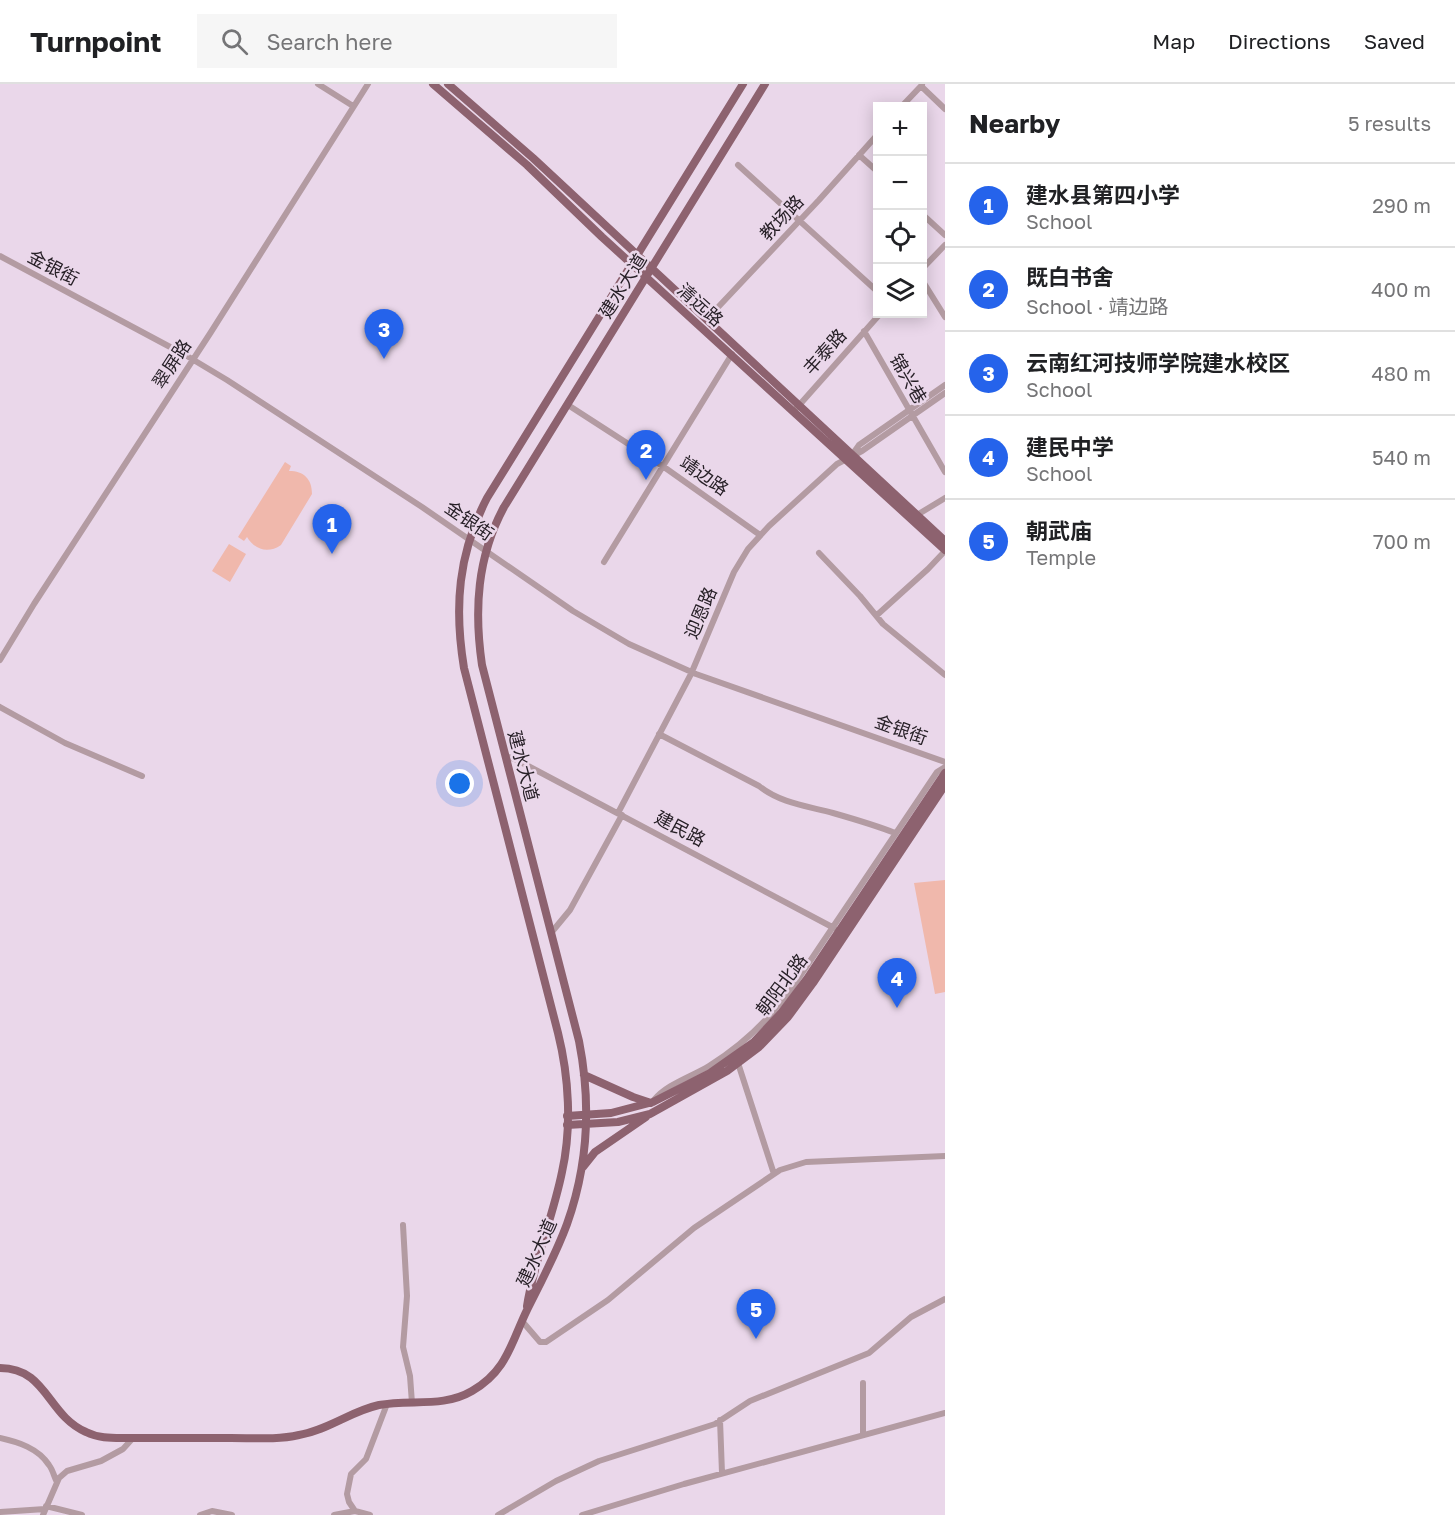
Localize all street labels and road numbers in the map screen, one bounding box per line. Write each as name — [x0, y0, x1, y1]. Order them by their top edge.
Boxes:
street label: 教场路 — [755, 190, 808, 245]
street label: 金银街 — [24, 245, 82, 290]
street label: 建水大道 — [594, 249, 651, 322]
street label: 清远路 — [673, 278, 728, 330]
street label: 丰泰路 — [798, 324, 850, 379]
street label: 翠屏路 — [147, 335, 195, 392]
street label: 锦兴巷 — [886, 350, 932, 407]
street label: 靖边路 — [676, 451, 733, 500]
street label: 金银街 — [441, 496, 498, 545]
street label: 迎恩路 — [679, 583, 721, 642]
street label: 金银街 — [872, 709, 930, 749]
street label: 建水大道 — [504, 728, 544, 803]
street label: 建民路 — [651, 806, 709, 851]
street label: 朝阳北路 — [751, 949, 812, 1020]
street label: 建水大道 — [511, 1215, 561, 1290]

